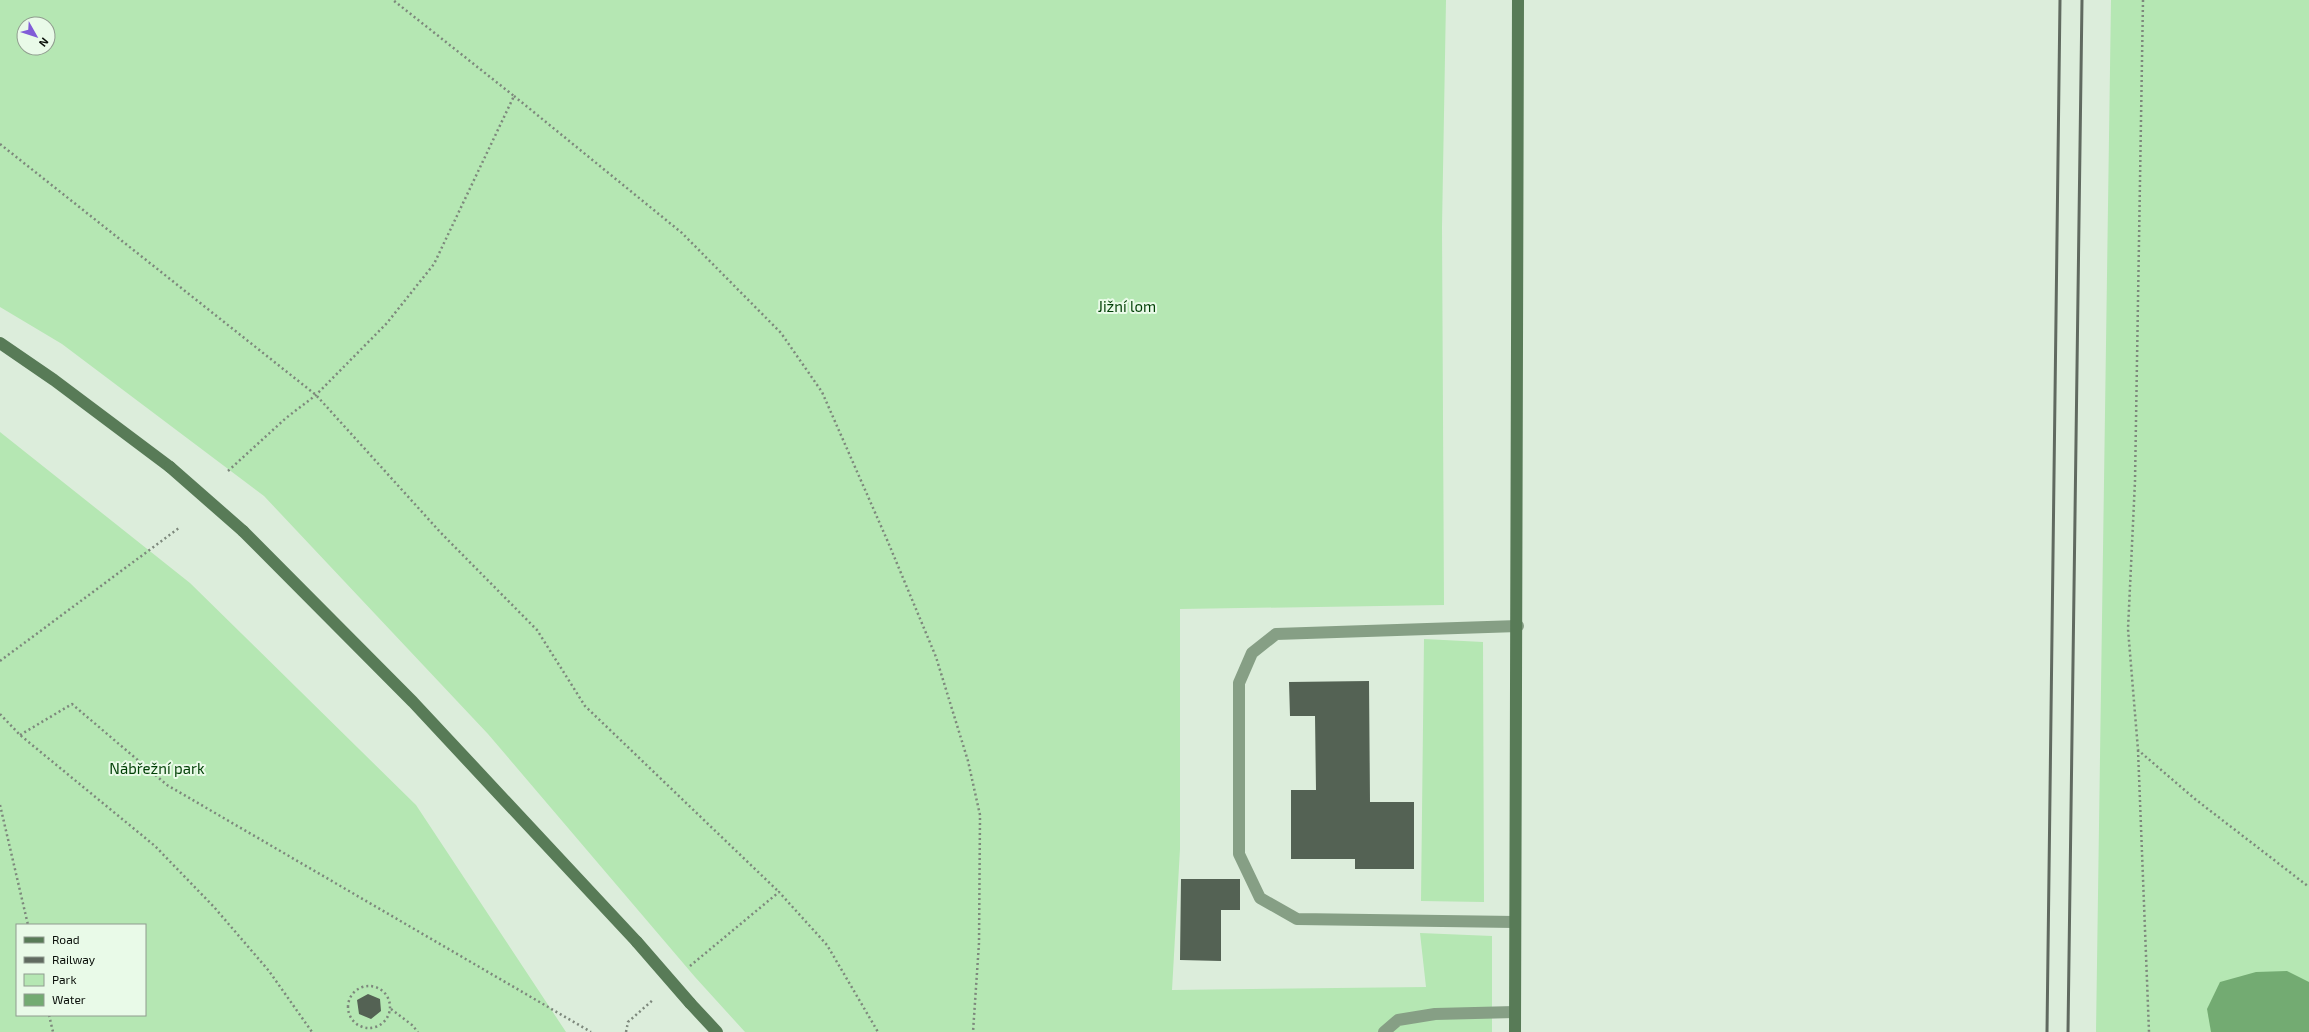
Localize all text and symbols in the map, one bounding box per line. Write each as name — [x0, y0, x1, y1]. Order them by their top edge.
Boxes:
north arrow — [16, 16, 56, 56]
text: N — [37, 35, 52, 50]
park label: Jižní lom — [1098, 297, 1156, 315]
park label: Nábřežní park — [109, 759, 205, 777]
legend — [16, 924, 146, 1016]
text: Road — [52, 932, 80, 946]
text: Railway — [52, 952, 96, 966]
text: Park — [52, 972, 77, 986]
text: Water — [52, 992, 86, 1006]

